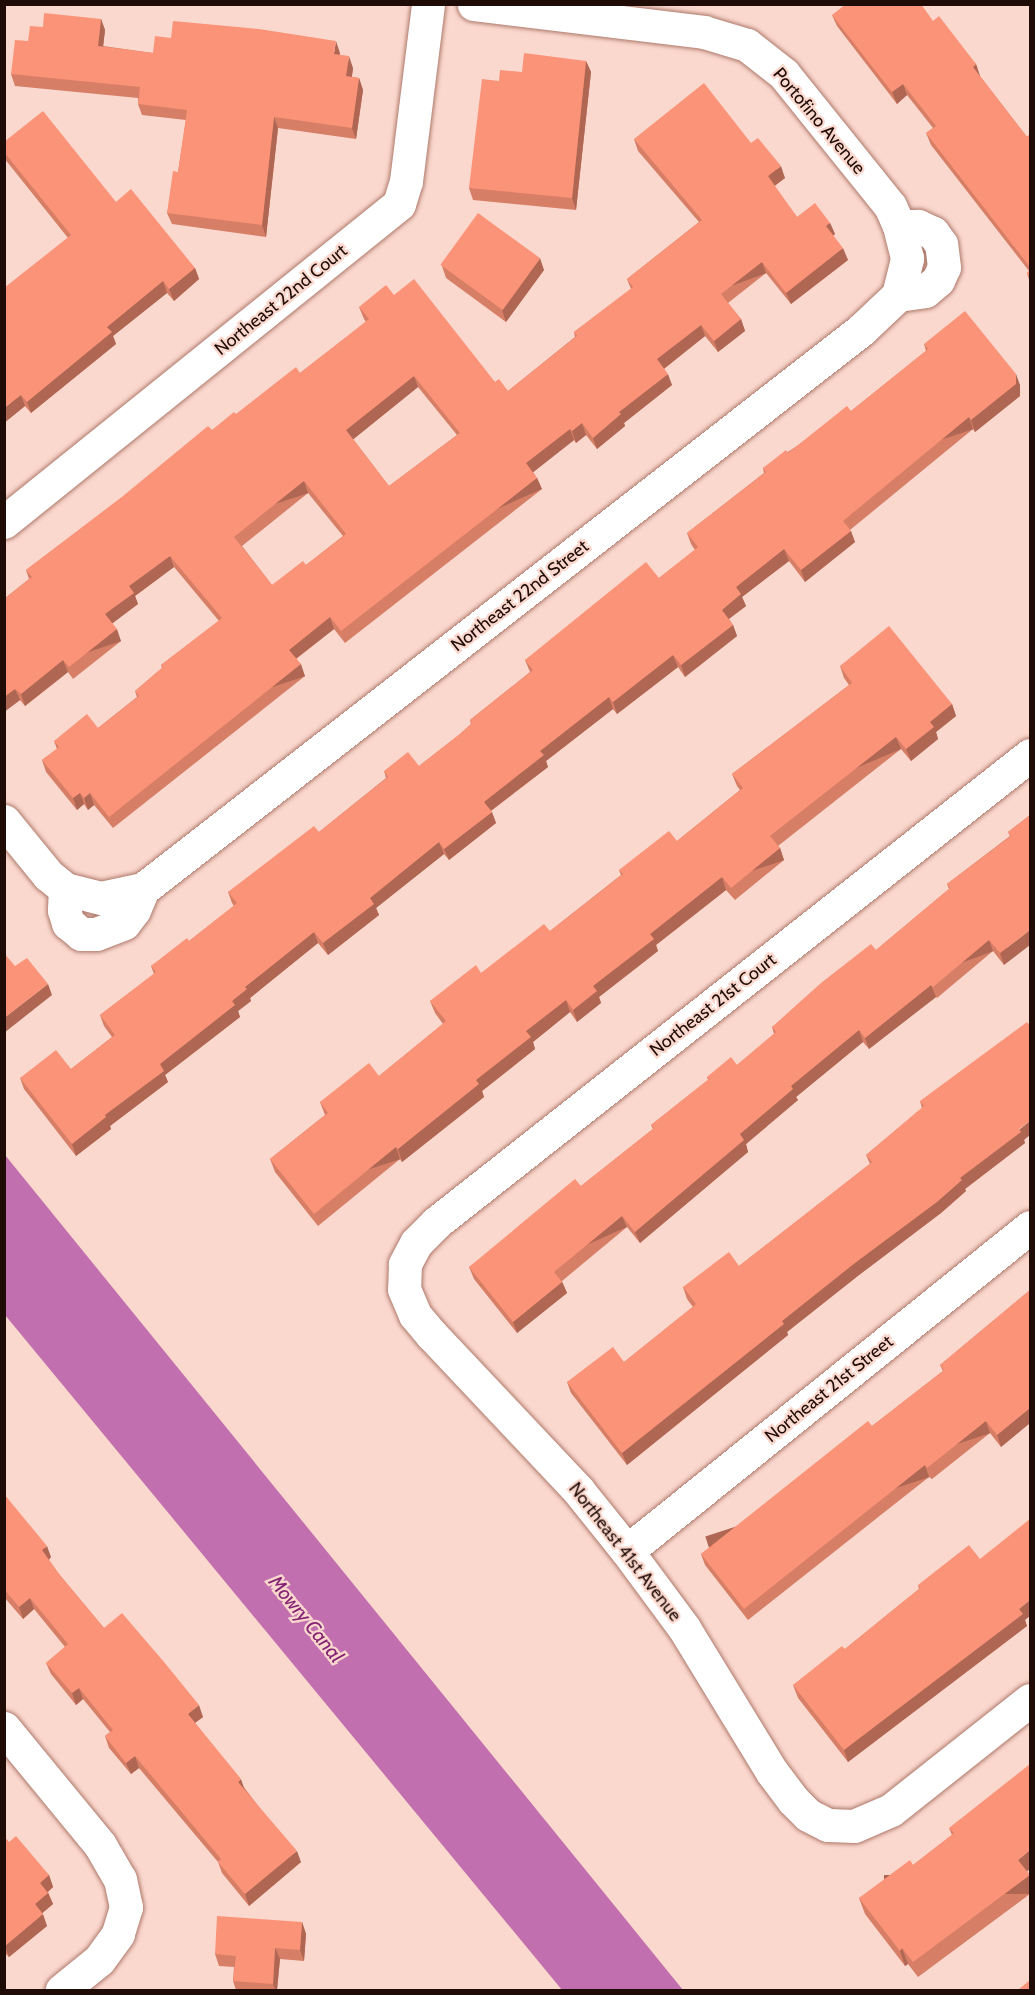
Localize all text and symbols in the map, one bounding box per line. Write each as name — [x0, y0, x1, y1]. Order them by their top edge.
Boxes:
street label: Portofino Avenue — [768, 63, 870, 179]
street label: Northeast 22nd Court — [210, 240, 352, 360]
street label: Northeast 22nd Street — [447, 536, 593, 656]
street label: Northeast 21st Court — [646, 949, 780, 1061]
street label: Northeast 21st Street — [761, 1331, 897, 1447]
street label: Northeast 41st Avenue — [564, 1478, 686, 1626]
water label: Mowry Canal — [264, 1570, 348, 1668]

